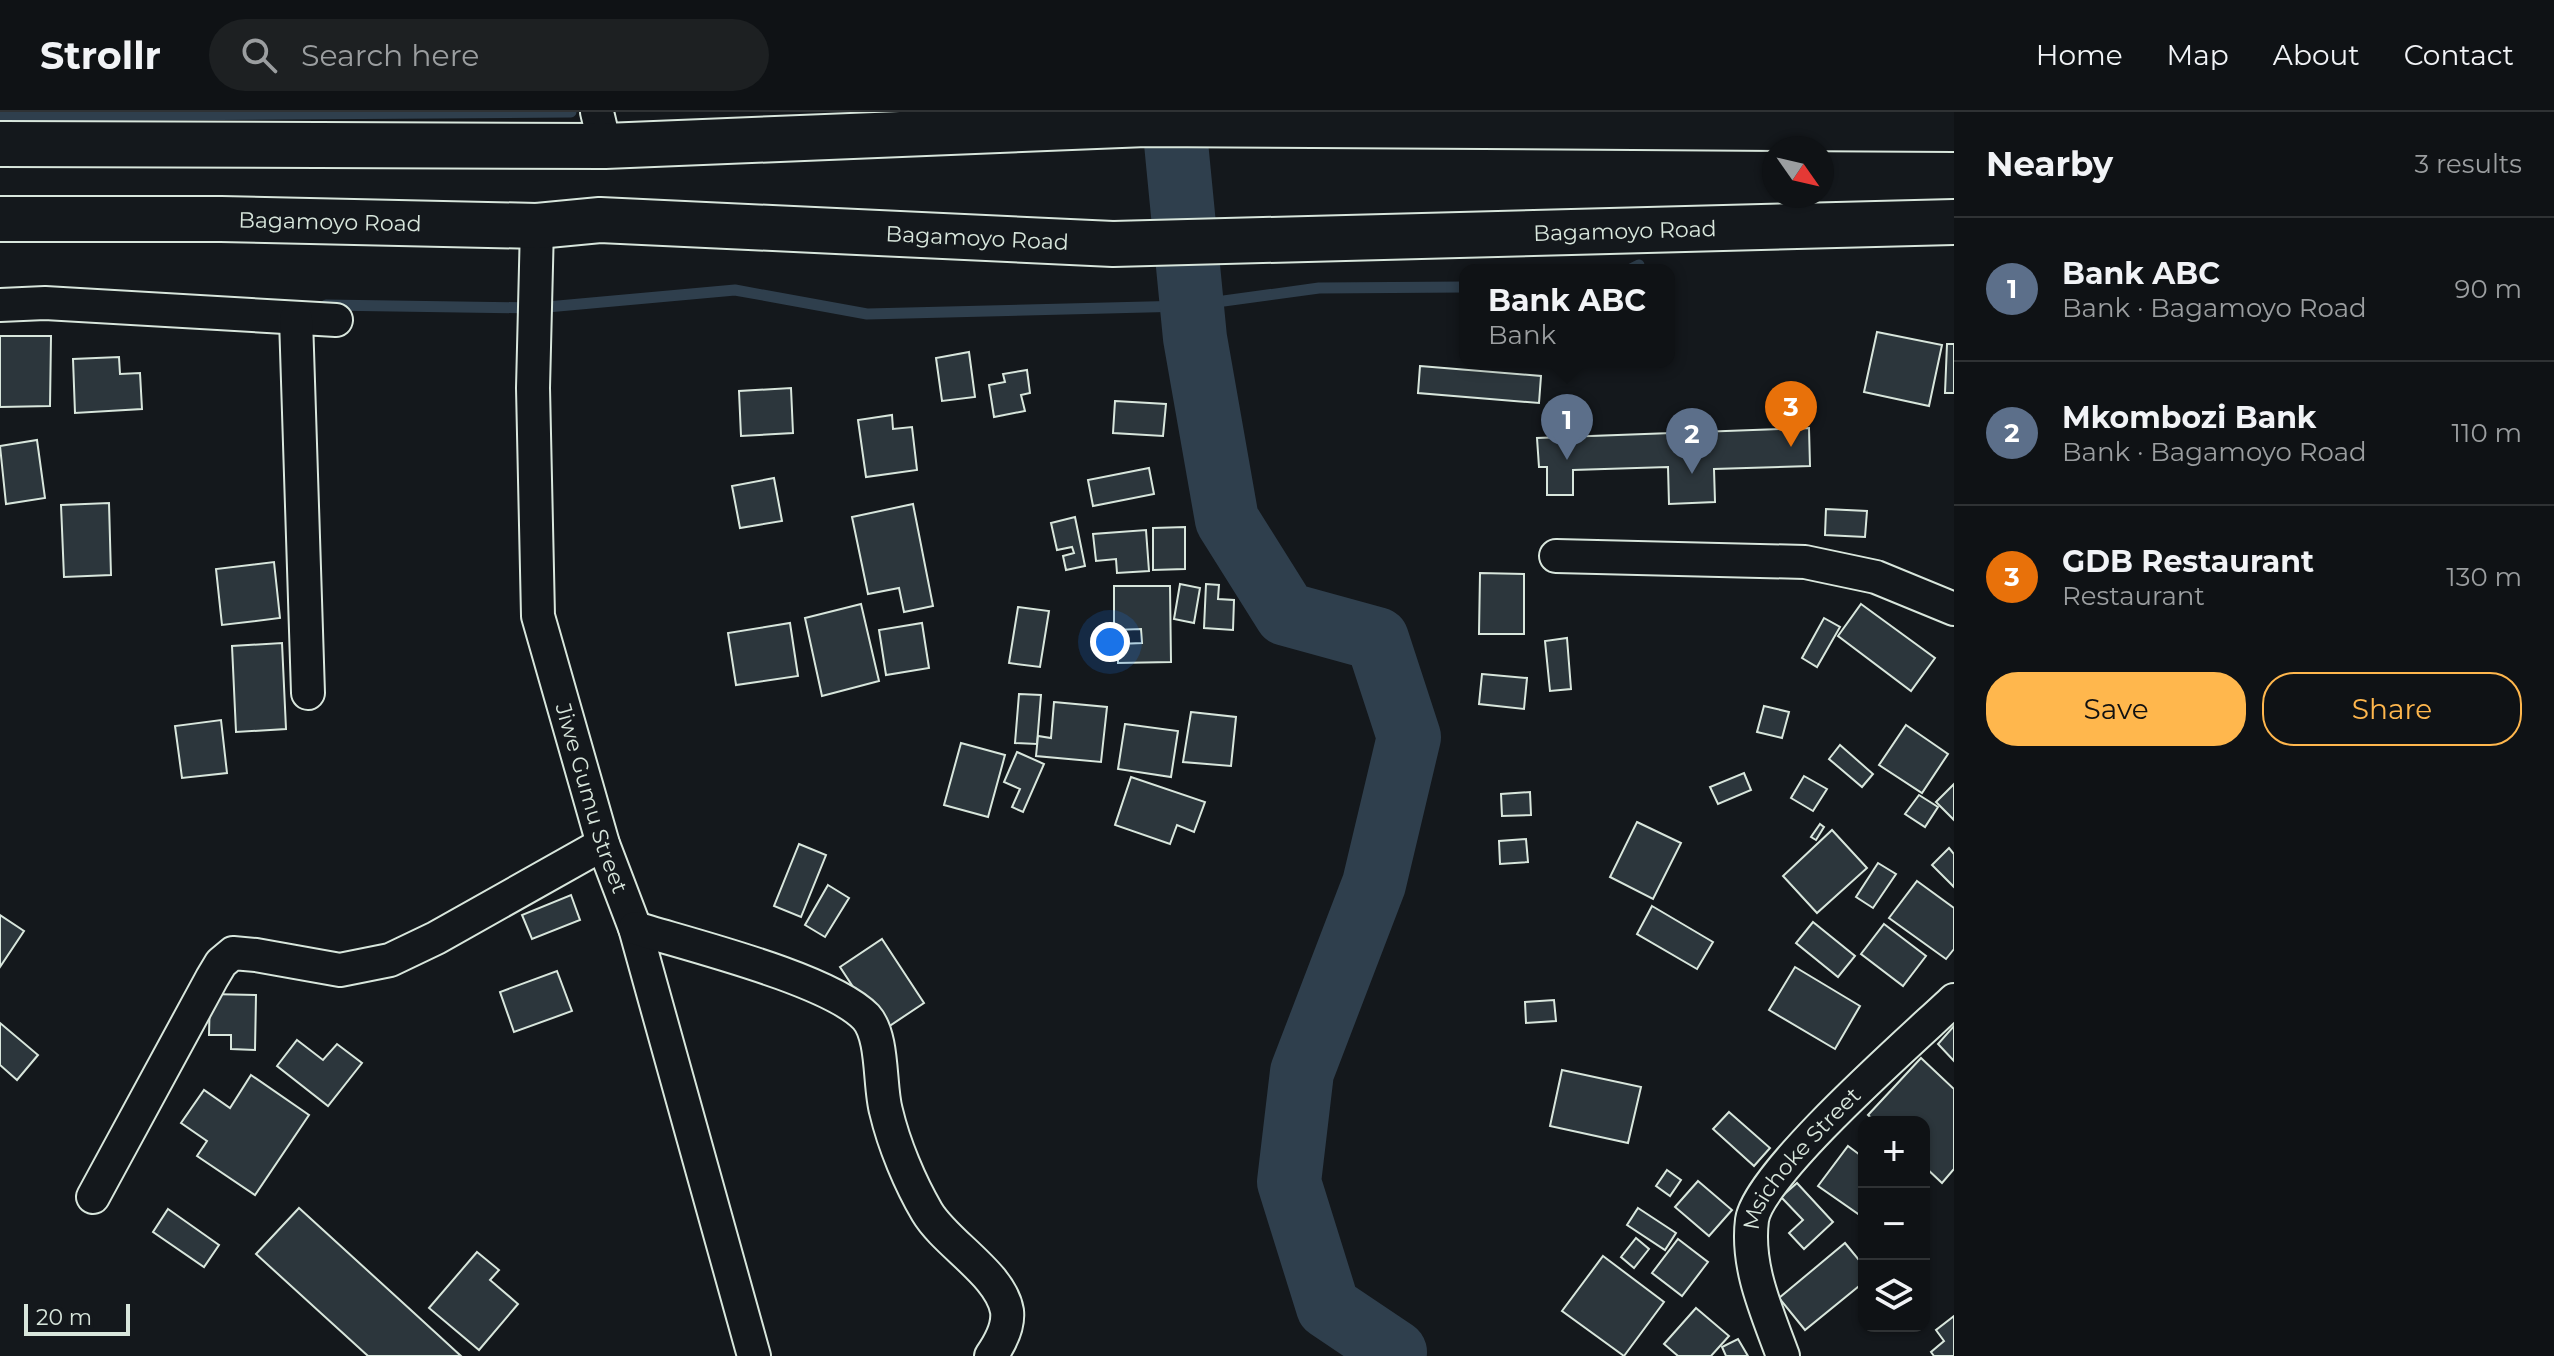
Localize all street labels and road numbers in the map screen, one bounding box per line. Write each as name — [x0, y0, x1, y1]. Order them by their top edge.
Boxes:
street label: Bagamoyo Road — [238, 206, 422, 237]
street label: Bagamoyo Road — [1533, 215, 1717, 247]
street label: Bagamoyo Road — [885, 220, 1069, 256]
street label: Jiwe Gumu Street — [549, 699, 633, 897]
street label: Msichoke Street — [1738, 1082, 1866, 1232]

